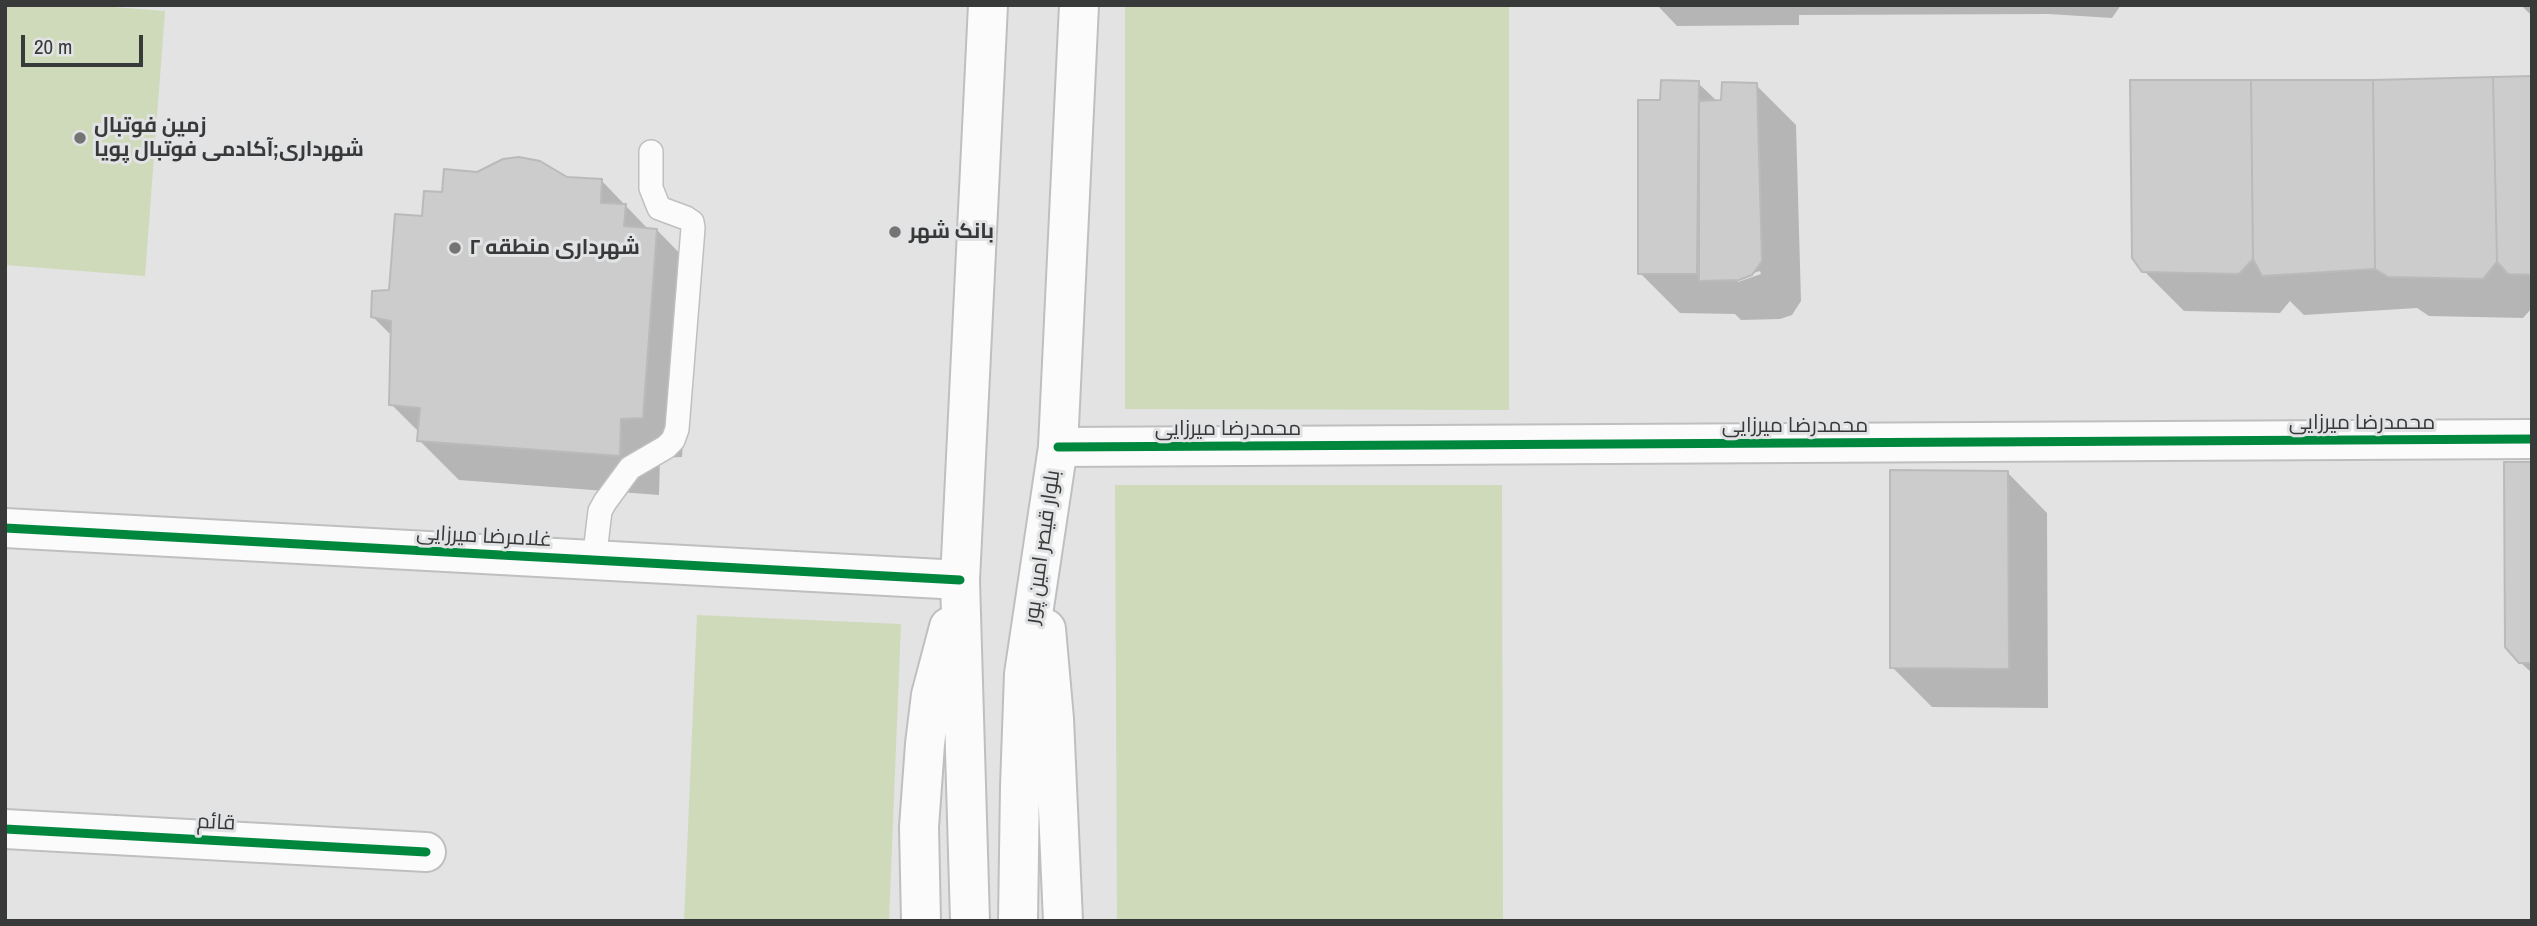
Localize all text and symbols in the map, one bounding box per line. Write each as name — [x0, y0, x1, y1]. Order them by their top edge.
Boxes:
scale bar — [24, 21, 147, 65]
text: 20 m — [34, 32, 72, 61]
place label: زمین فوتبال شهرداری;آکادمی فوتبال پویا — [94, 113, 364, 163]
marker: زمین فوتبال شهرداری;آکادمی فوتبال پویا — [72, 130, 88, 146]
place label: بانک شهر — [909, 219, 994, 245]
marker: بانک شهر — [887, 224, 903, 240]
place label: شهرداری منطقه ۲ — [469, 235, 640, 261]
marker: شهرداری منطقه ۲ — [447, 240, 463, 256]
street label: محمدرضا میرزایی — [2289, 410, 2435, 436]
street label: محمدرضا میرزایی — [1722, 413, 1868, 439]
street label: محمدرضا میرزایی — [1155, 416, 1301, 442]
street label: بلوار قیصر امین پور — [1020, 468, 1066, 626]
street label: غلامرضا میرزایی — [416, 521, 552, 553]
street label: قائم — [196, 809, 236, 837]

